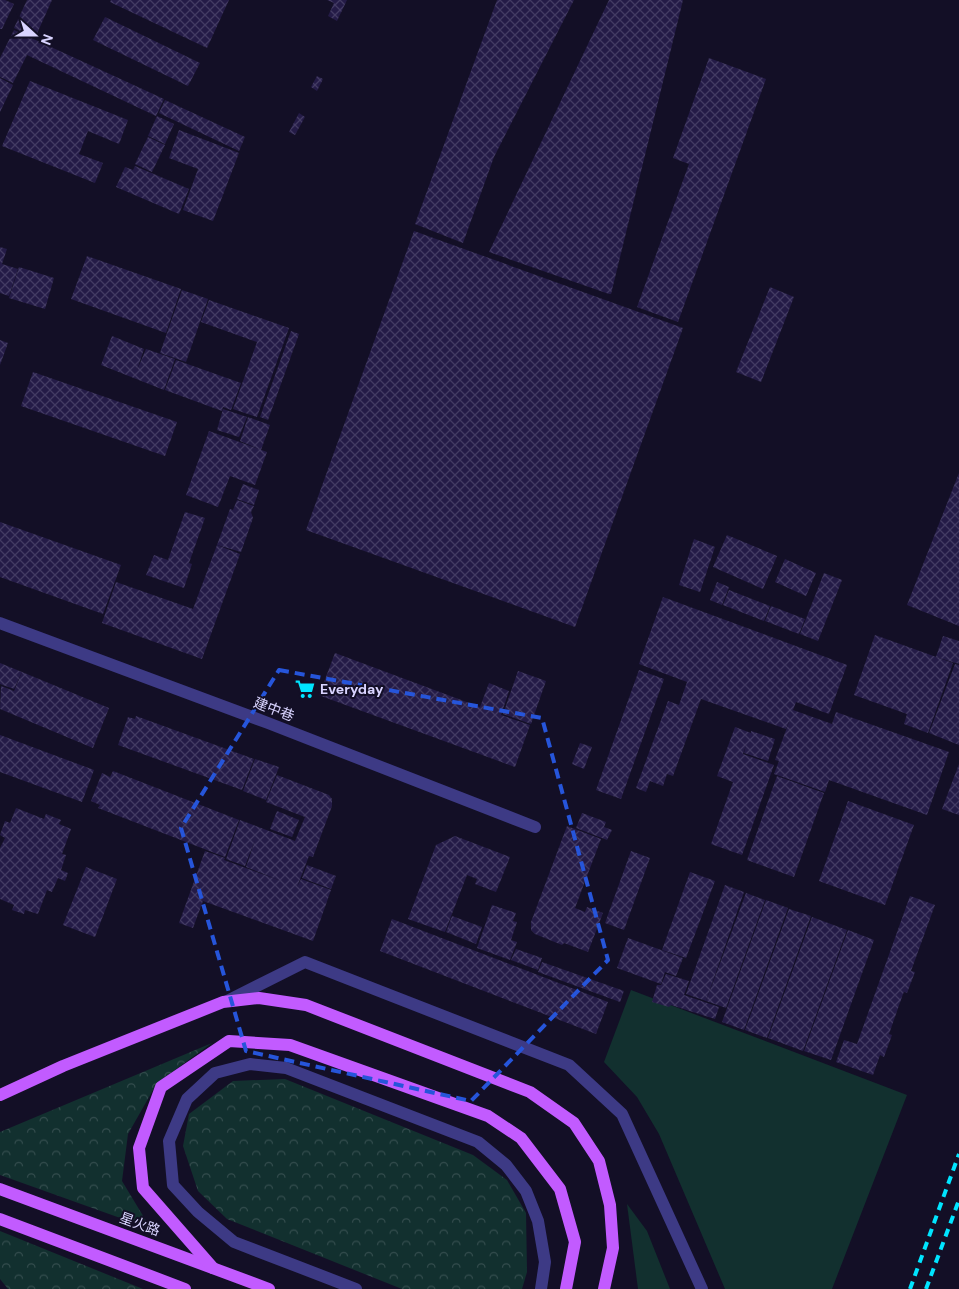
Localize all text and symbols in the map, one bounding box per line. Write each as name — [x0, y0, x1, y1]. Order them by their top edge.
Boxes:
north arrow — [10, 10, 60, 60]
text: N — [37, 32, 57, 48]
supermarket icon: Everyday — [294, 678, 316, 700]
place label: Everyday — [320, 680, 384, 698]
street label: 建中巷 — [251, 693, 297, 725]
street label: 星火路 — [117, 1208, 163, 1240]

